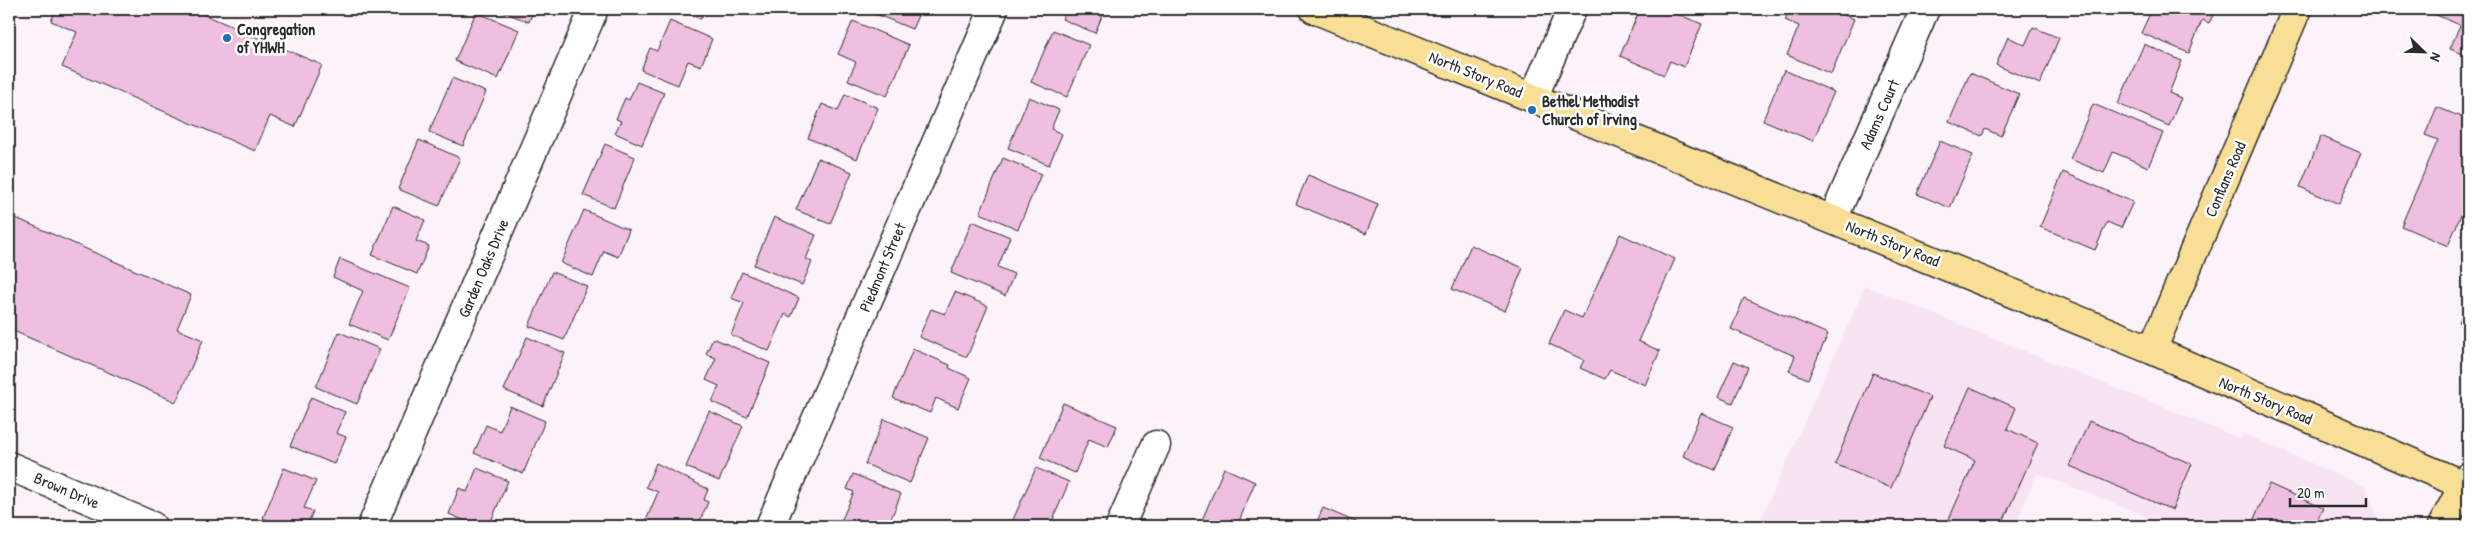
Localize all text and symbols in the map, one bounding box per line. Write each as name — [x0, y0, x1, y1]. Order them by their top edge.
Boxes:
place label: Congregation of YHWH — [237, 18, 315, 58]
north arrow — [2400, 28, 2450, 78]
marker: Congregation of YHWH — [221, 32, 233, 44]
street label: North Story Road — [1426, 45, 1526, 103]
text: N — [2426, 50, 2447, 65]
street label: Adams Court — [1854, 75, 1904, 152]
place label: Bethel Methodist Church of Irving — [1542, 90, 1640, 131]
marker: Bethel Methodist Church of Irving — [1526, 104, 1538, 116]
street label: Conflans Road — [2199, 138, 2251, 220]
street label: North Story Road — [1843, 214, 1943, 272]
street label: Garden Oaks Drive — [452, 215, 514, 321]
street label: Piedmont Street — [853, 219, 911, 315]
street label: North Story Road — [2216, 371, 2316, 429]
street label: Brown Drive — [31, 466, 104, 514]
scale bar — [2290, 475, 2366, 507]
text: 20 m — [2297, 482, 2324, 503]

